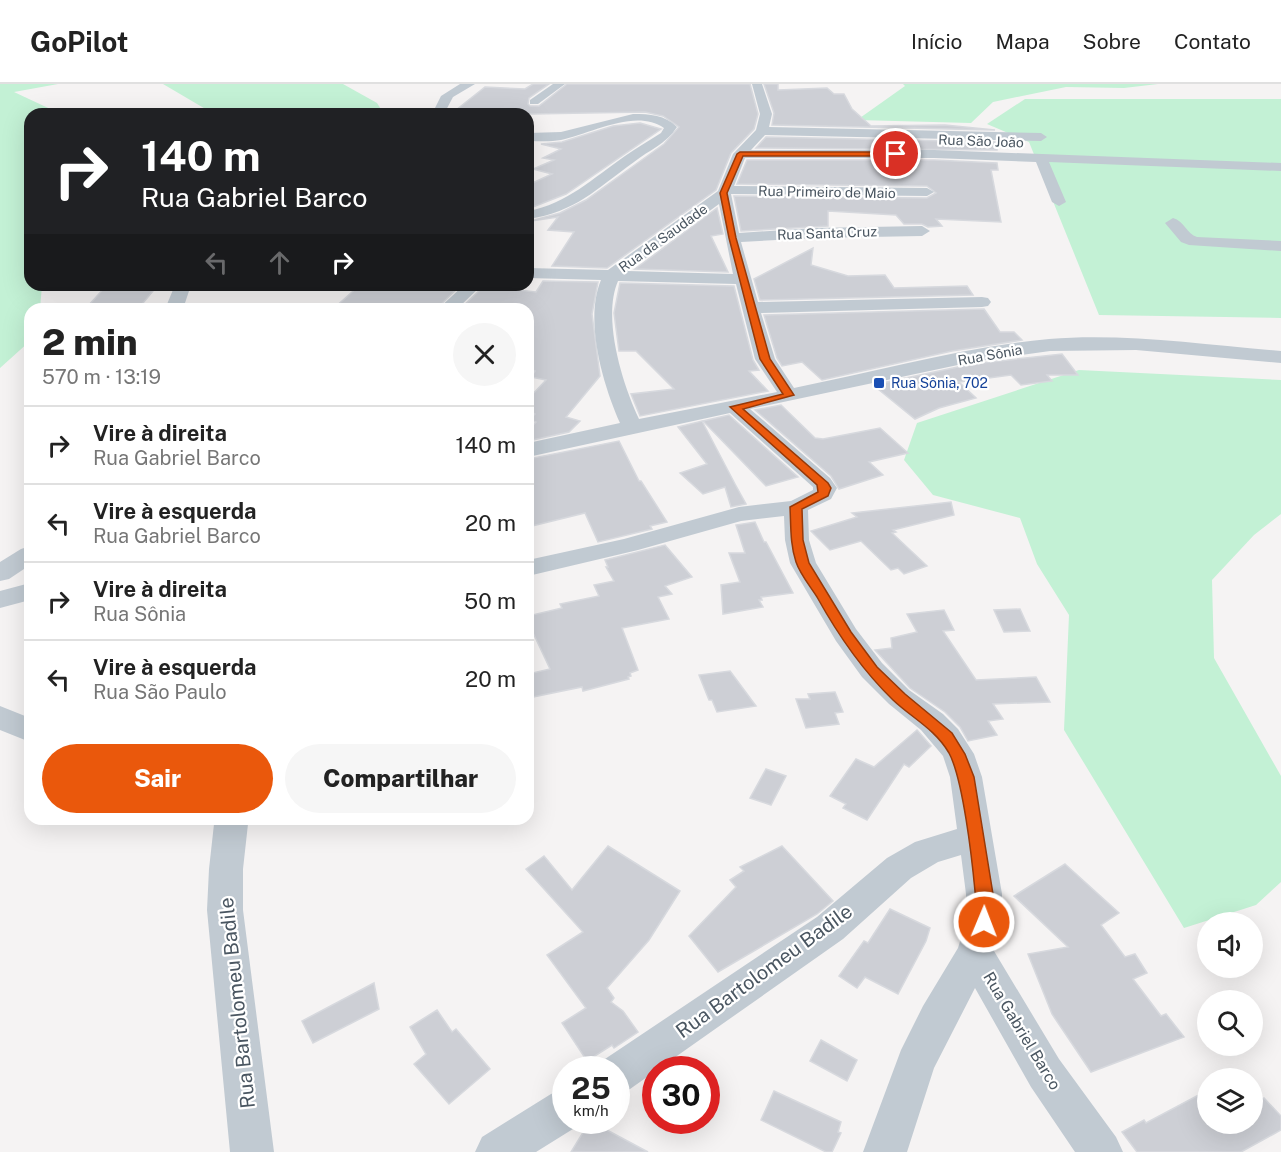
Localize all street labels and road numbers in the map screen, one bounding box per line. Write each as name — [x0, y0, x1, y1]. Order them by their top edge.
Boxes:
street label: Rua São João — [938, 132, 1024, 150]
street label: Rua Primeiro de Maio — [758, 183, 896, 201]
street label: Rua da Saudade — [616, 200, 710, 275]
street label: Rua Santa Cruz — [777, 223, 878, 243]
street label: Rua Sônia — [956, 341, 1024, 369]
street label: Rua Bartolomeu Badile — [214, 896, 260, 1110]
street label: Rua Bartolomeu Badile — [671, 899, 857, 1043]
street label: Rua Gabriel Barco — [979, 969, 1065, 1093]

